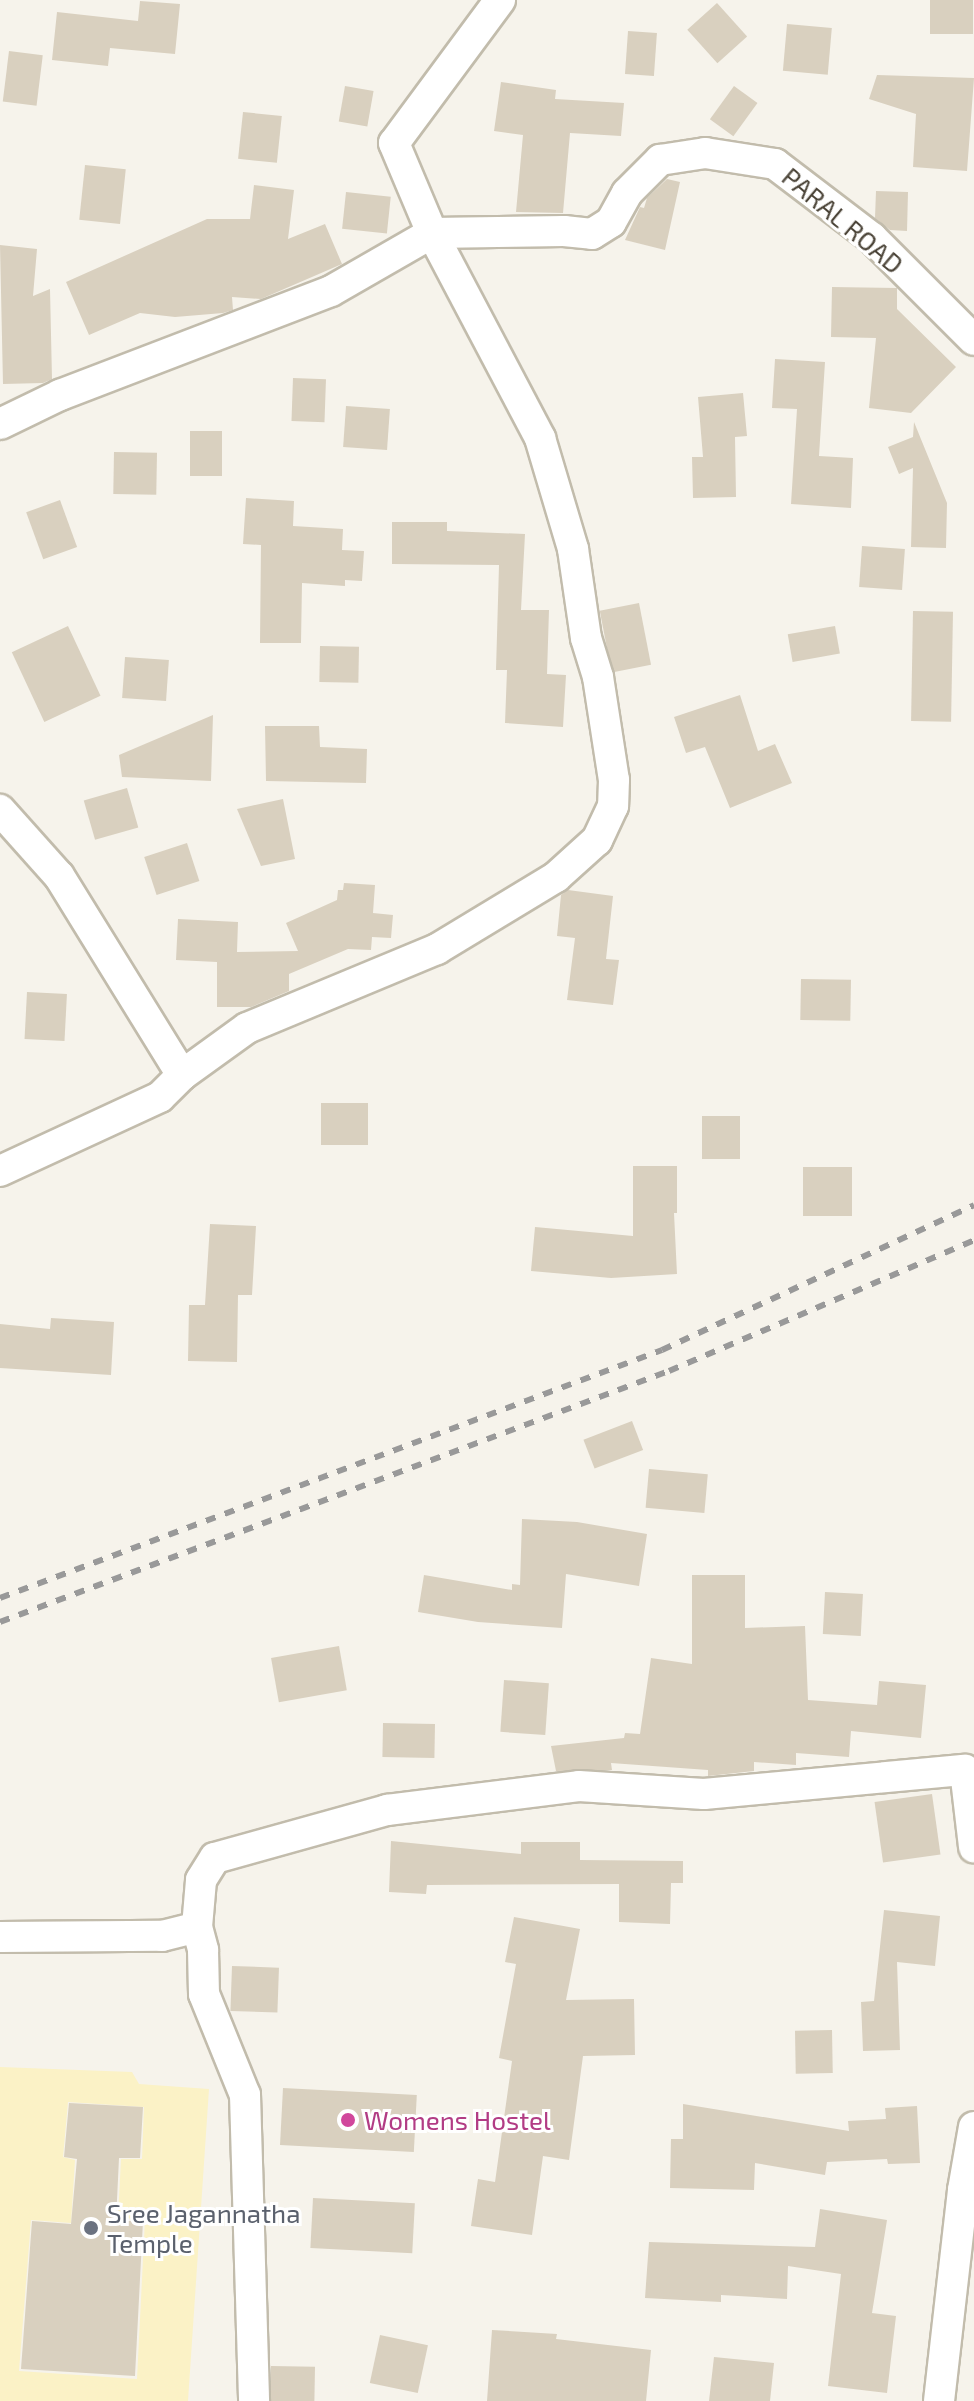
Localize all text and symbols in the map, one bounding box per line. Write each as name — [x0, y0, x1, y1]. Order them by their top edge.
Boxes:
street label: PARAL ROAD — [776, 160, 910, 280]
place label: Womens Hostel — [364, 2104, 551, 2136]
marker: Womens Hostel — [339, 2111, 357, 2129]
place label: Sree Jagannatha Temple — [107, 2197, 301, 2258]
marker: Sree Jagannatha Temple — [82, 2219, 100, 2237]

